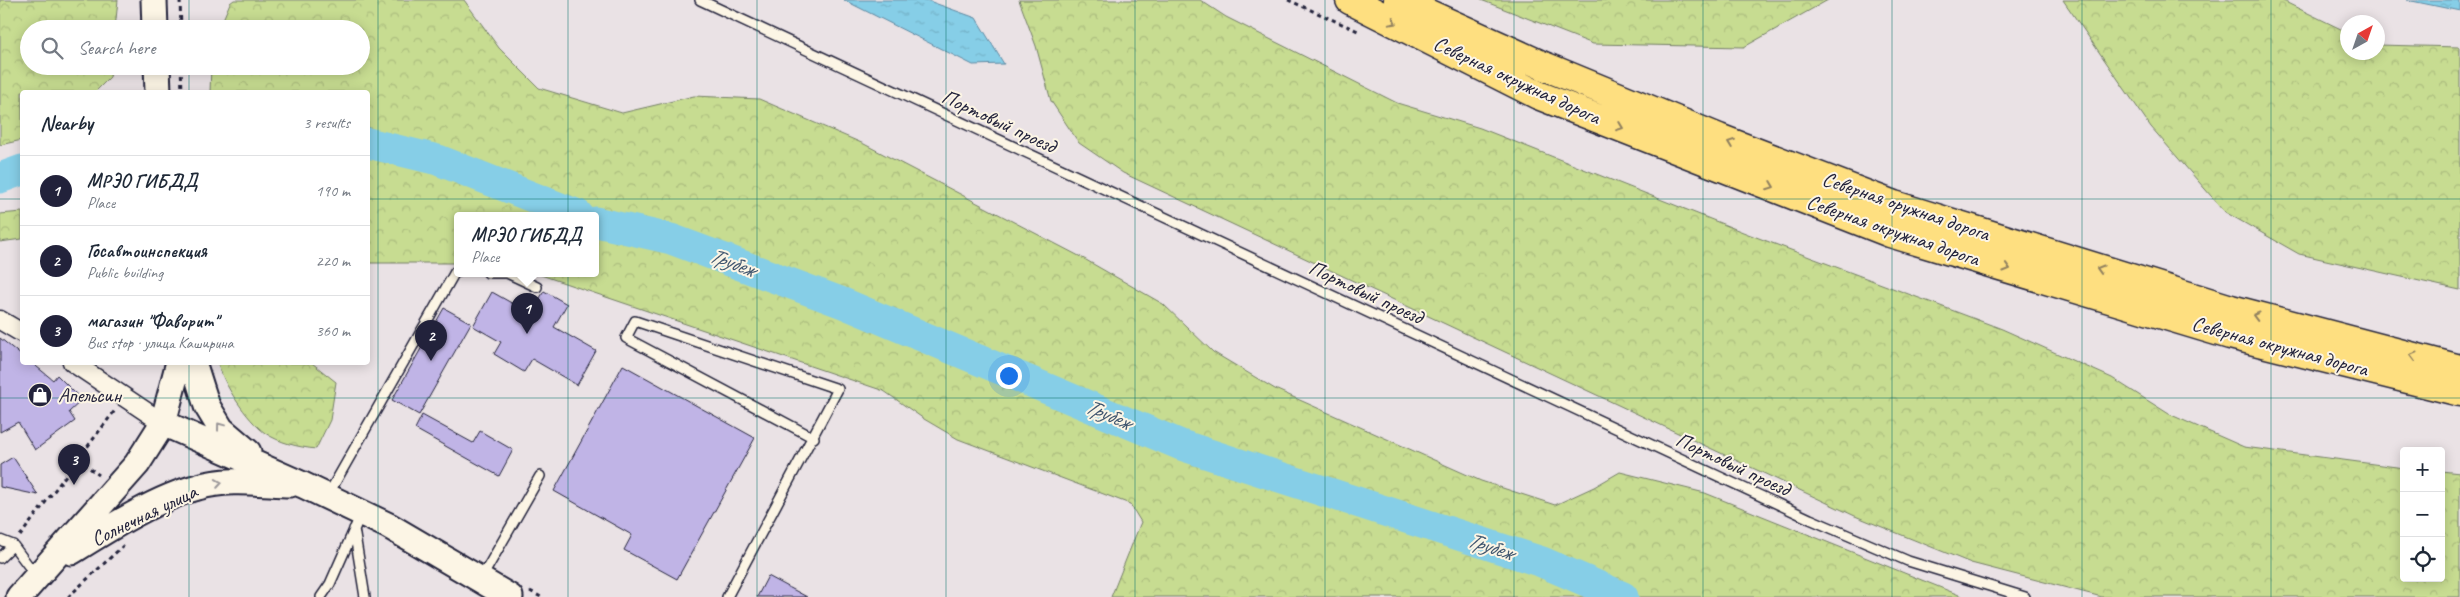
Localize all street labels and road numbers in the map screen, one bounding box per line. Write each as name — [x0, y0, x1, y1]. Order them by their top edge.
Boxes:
street label: Северная окружная дорога — [1429, 30, 1606, 131]
street label: Портовый проезд — [938, 83, 1063, 160]
street label: Северная оружная дорога — [1819, 165, 1994, 247]
street label: Северная окружная дорога — [1803, 188, 1984, 272]
street label: Портовый проезд — [1305, 254, 1430, 331]
street label: Северная окружная дорога — [2189, 310, 2372, 382]
street label: Портовый проезд — [1672, 426, 1797, 503]
street label: Солнечная улица — [87, 477, 203, 552]

